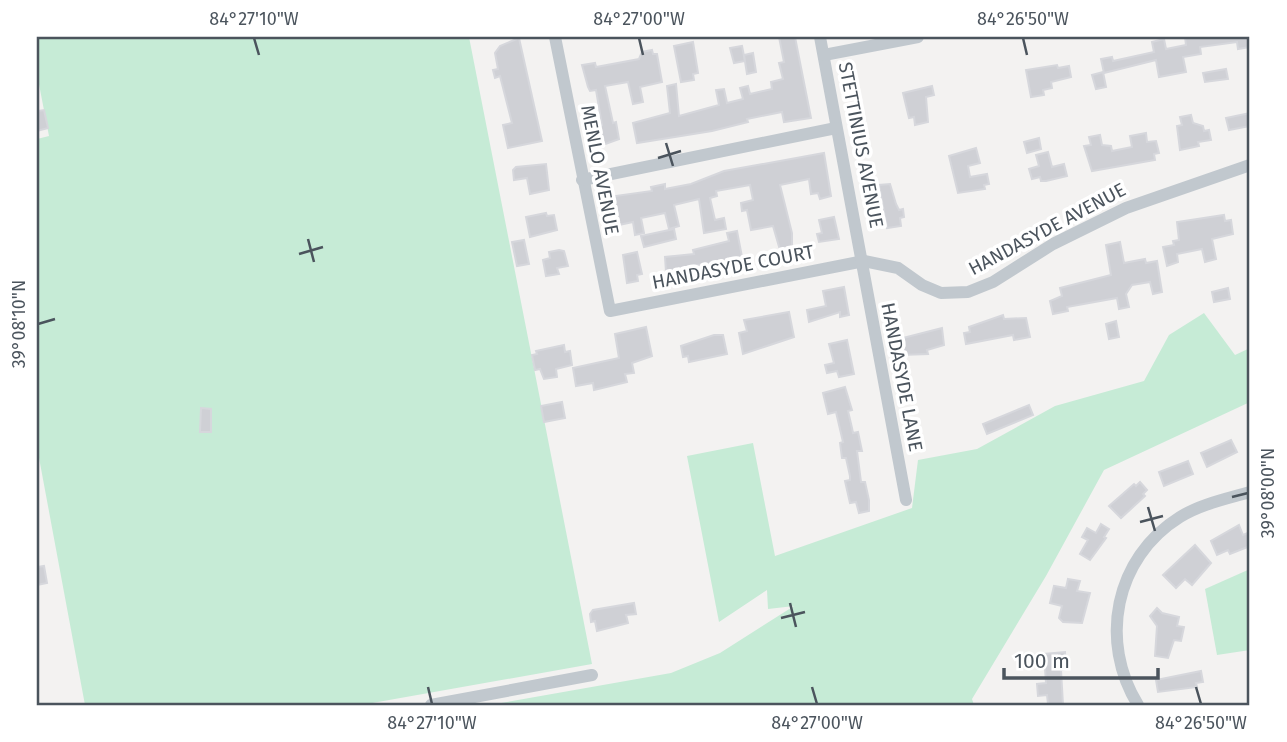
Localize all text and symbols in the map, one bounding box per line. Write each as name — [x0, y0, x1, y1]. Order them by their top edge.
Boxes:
text: 84°27'10"W — [209, 8, 299, 30]
text: 84°27'00"W — [593, 8, 685, 30]
text: 84°26'50"W — [977, 8, 1069, 30]
street label: STETTINIUS AVENUE — [834, 60, 888, 230]
street label: MENLO AVENUE — [576, 103, 624, 237]
street label: HANDASYDE AVENUE — [964, 178, 1130, 280]
street label: HANDASYDE COURT — [650, 240, 816, 294]
text: 39°08'10"N — [8, 280, 30, 368]
street label: HANDASYDE LANE — [876, 301, 928, 453]
text: 39°08'00"N — [1257, 448, 1279, 538]
scale bar — [1004, 637, 1158, 681]
text: 100 m — [1014, 648, 1070, 674]
text: 84°27'10"W — [387, 712, 477, 734]
text: 84°27'00"W — [771, 712, 863, 734]
text: 84°26'50"W — [1155, 712, 1247, 734]

